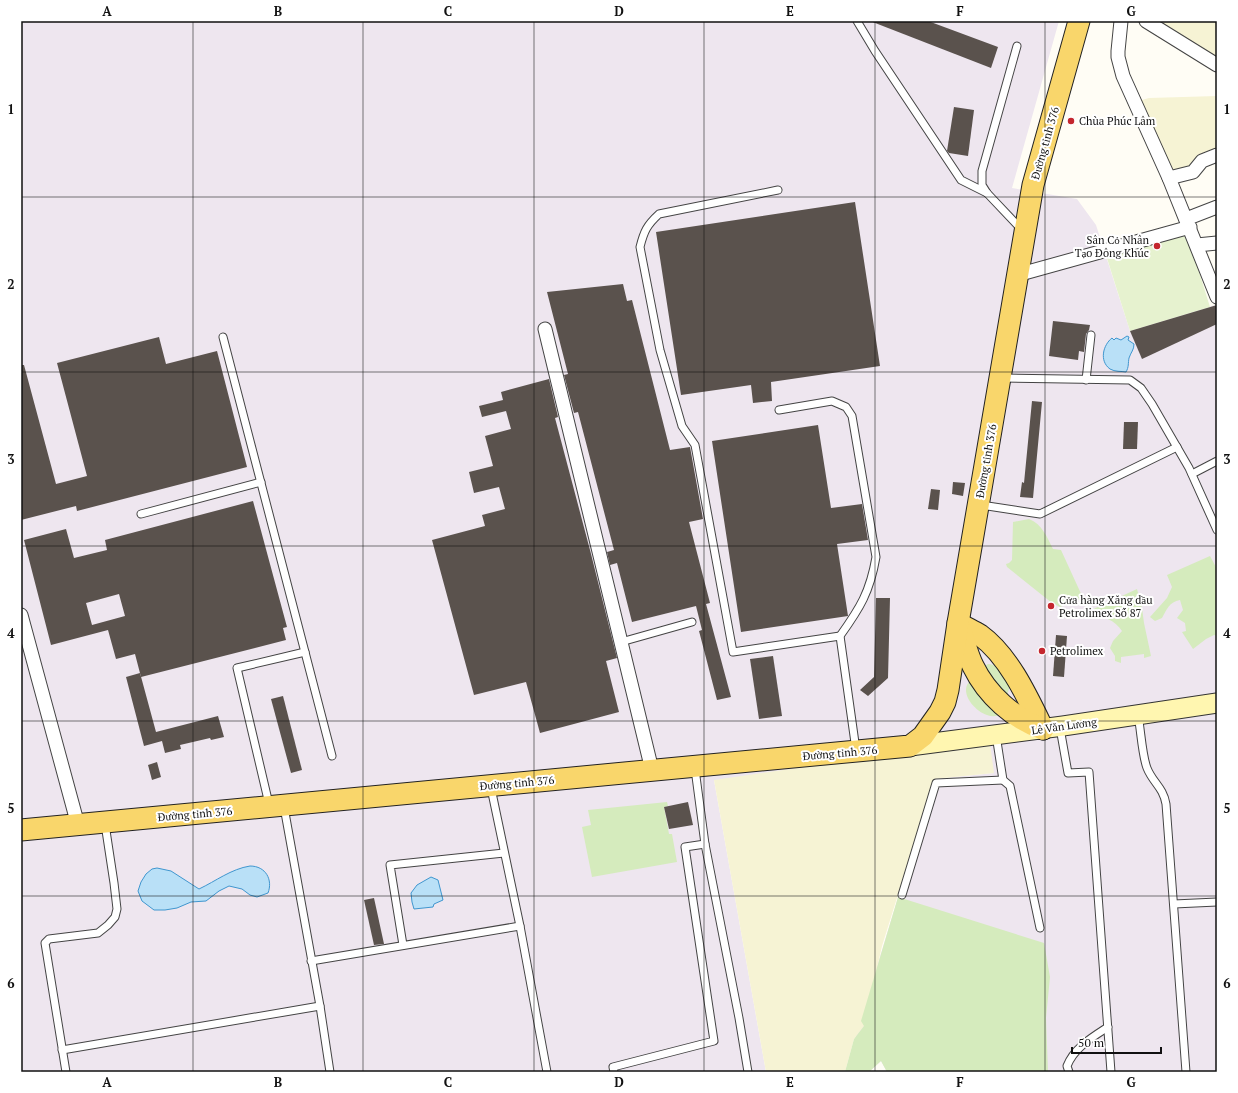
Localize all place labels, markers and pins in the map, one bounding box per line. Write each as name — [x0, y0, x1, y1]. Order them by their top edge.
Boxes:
place label: Chùa Phúc Lâm — [1079, 114, 1156, 128]
marker: Chùa Phúc Lâm — [1066, 116, 1076, 126]
place label: Sân Cỏ Nhân Tạo Đông Khúc — [1075, 233, 1149, 260]
marker: Sân Cỏ Nhân Tạo Đông Khúc — [1152, 241, 1162, 251]
place label: Cửa hàng Xăng dầu Petrolimex Số 87 — [1059, 593, 1153, 620]
marker: Cửa hàng Xăng dầu Petrolimex Số 87 — [1046, 601, 1056, 611]
place label: Petrolimex — [1050, 644, 1104, 658]
marker: Petrolimex — [1037, 646, 1047, 656]

